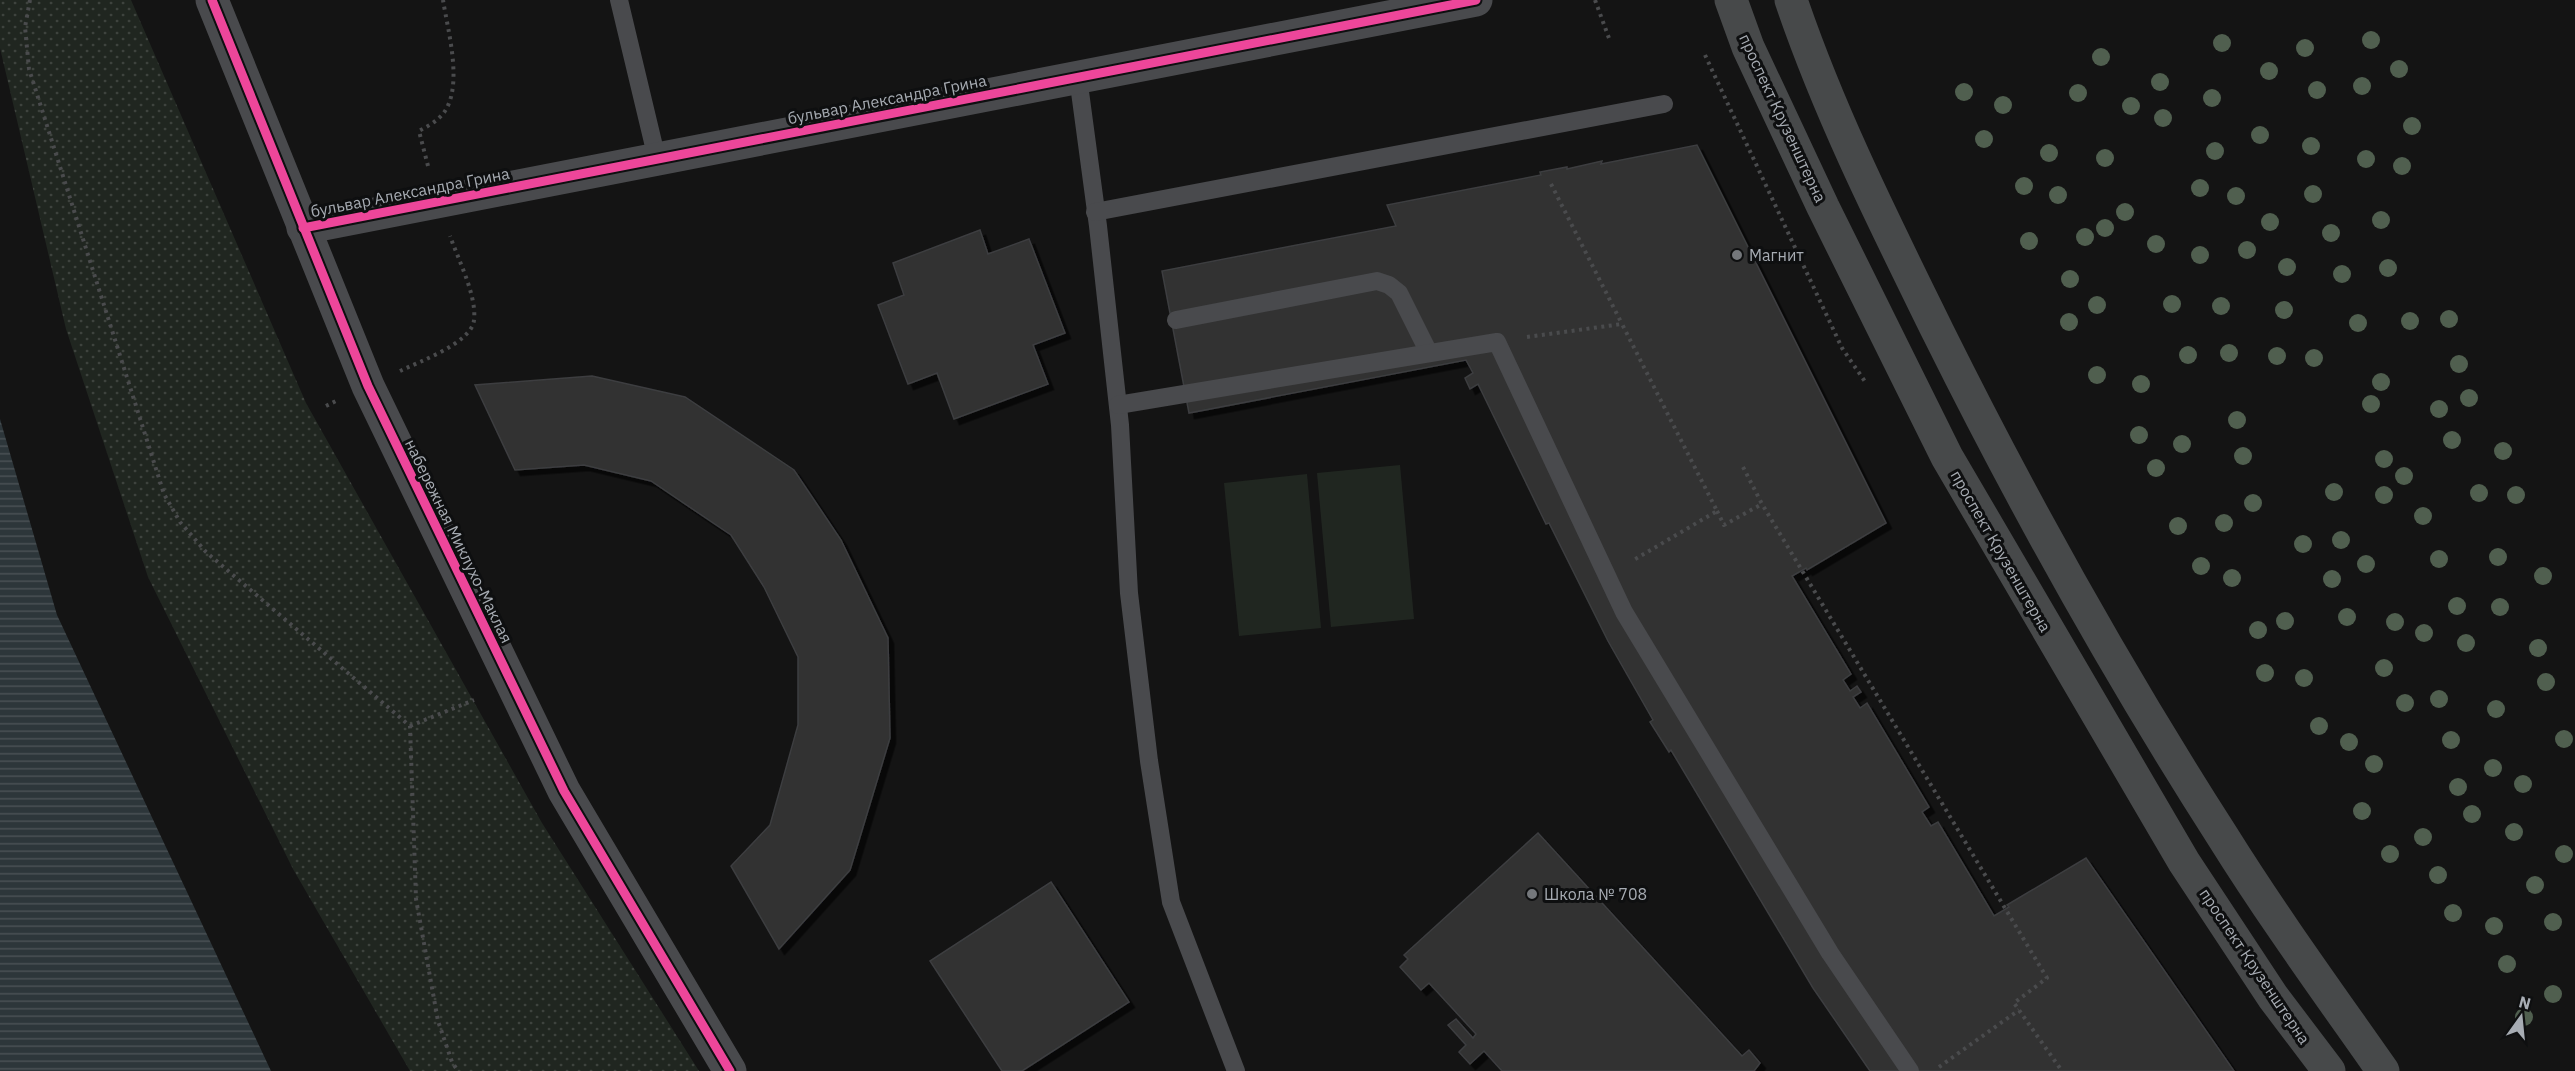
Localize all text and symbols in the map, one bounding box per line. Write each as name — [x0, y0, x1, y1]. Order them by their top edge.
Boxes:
street label: проспект Крузенштерна — [1735, 31, 1831, 206]
street label: бульвар Александра Грина — [786, 70, 989, 128]
street label: бульвар Александра Грина — [309, 163, 512, 221]
place label: Магнит — [1749, 245, 1804, 265]
marker: Магнит — [1730, 248, 1744, 262]
street label: набережная Миклухо-Маклая — [401, 436, 517, 646]
street label: проспект Крузенштерна — [1946, 466, 2056, 636]
place label: Школа № 708 — [1544, 884, 1647, 904]
street label: проспект Крузенштерна — [2195, 884, 2315, 1048]
marker: Школа № 708 — [1525, 887, 1539, 901]
north arrow — [2491, 987, 2551, 1047]
text: N — [2517, 991, 2533, 1014]

